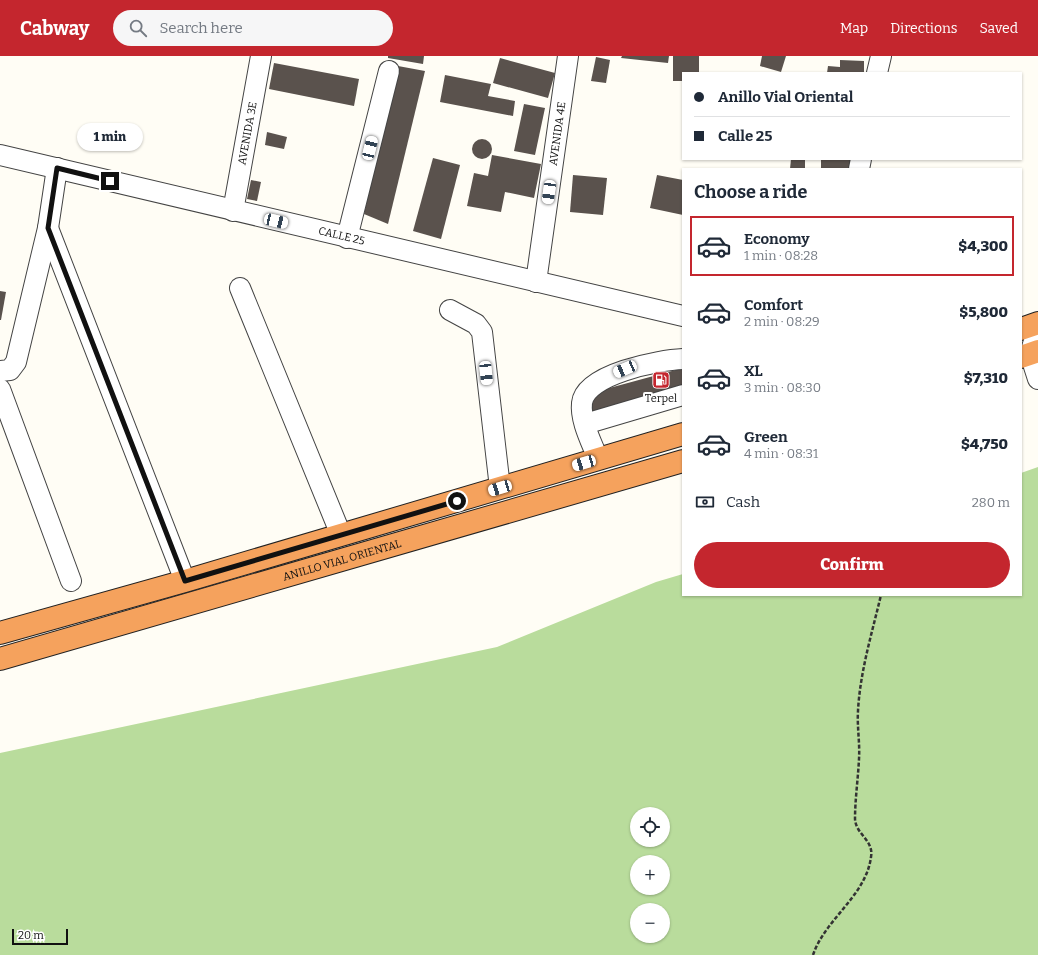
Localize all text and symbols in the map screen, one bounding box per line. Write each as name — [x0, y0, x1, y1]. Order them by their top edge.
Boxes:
search box — [113, 10, 393, 46]
text: Cabway — [20, 17, 89, 40]
icon: search — [127, 17, 149, 39]
text: Search here — [159, 19, 243, 37]
text: Map — [840, 20, 868, 37]
text: Directions — [890, 20, 958, 37]
text: Saved — [980, 20, 1018, 37]
text: Anillo Vial Oriental — [718, 88, 853, 106]
street label: AVENIDA 3E — [235, 101, 260, 166]
street label: AVENIDA 4E — [547, 101, 569, 166]
callout: 1 min — [77, 123, 143, 151]
text: Calle 25 — [718, 127, 773, 145]
text: 1 min — [93, 129, 127, 144]
car — [361, 135, 379, 161]
route end — [101, 172, 119, 190]
car — [541, 179, 557, 205]
text: Choose a ride — [694, 181, 807, 203]
car — [263, 212, 289, 230]
street label: CALLE 25 — [317, 224, 366, 248]
icon: car — [696, 228, 732, 264]
text: Economy — [744, 230, 810, 248]
text: $4,300 — [958, 237, 1008, 255]
text: 1 min · 08:28 — [744, 248, 818, 263]
icon: car — [696, 294, 732, 330]
text: Comfort — [744, 296, 803, 314]
text: $5,800 — [959, 303, 1008, 321]
text: 2 min · 08:29 — [744, 314, 820, 329]
car — [612, 359, 638, 379]
car — [479, 360, 493, 386]
icon: car — [696, 360, 732, 396]
text: XL — [744, 362, 763, 380]
text: $7,310 — [964, 369, 1008, 387]
fuel station icon: Terpel — [651, 370, 671, 390]
text: 3 min · 08:30 — [744, 380, 821, 395]
place label: Terpel — [645, 392, 677, 405]
icon: car — [696, 426, 732, 462]
text: Green — [744, 428, 788, 446]
text: $4,750 — [961, 435, 1008, 453]
text: 4 min · 08:31 — [744, 446, 818, 461]
car — [571, 454, 597, 472]
car — [487, 479, 513, 497]
icon: cash — [694, 491, 716, 513]
route start — [448, 492, 466, 510]
text: Cash — [726, 493, 760, 511]
text: 280 m — [972, 495, 1010, 510]
street label: ANILLO VIAL ORIENTAL — [281, 537, 403, 584]
button: Confirm — [694, 542, 1010, 588]
map controls — [630, 807, 670, 943]
button: locate — [630, 807, 670, 847]
button: + — [630, 855, 670, 895]
button: − — [630, 903, 670, 943]
scale bar — [12, 927, 68, 946]
text: 20 m — [18, 929, 44, 942]

